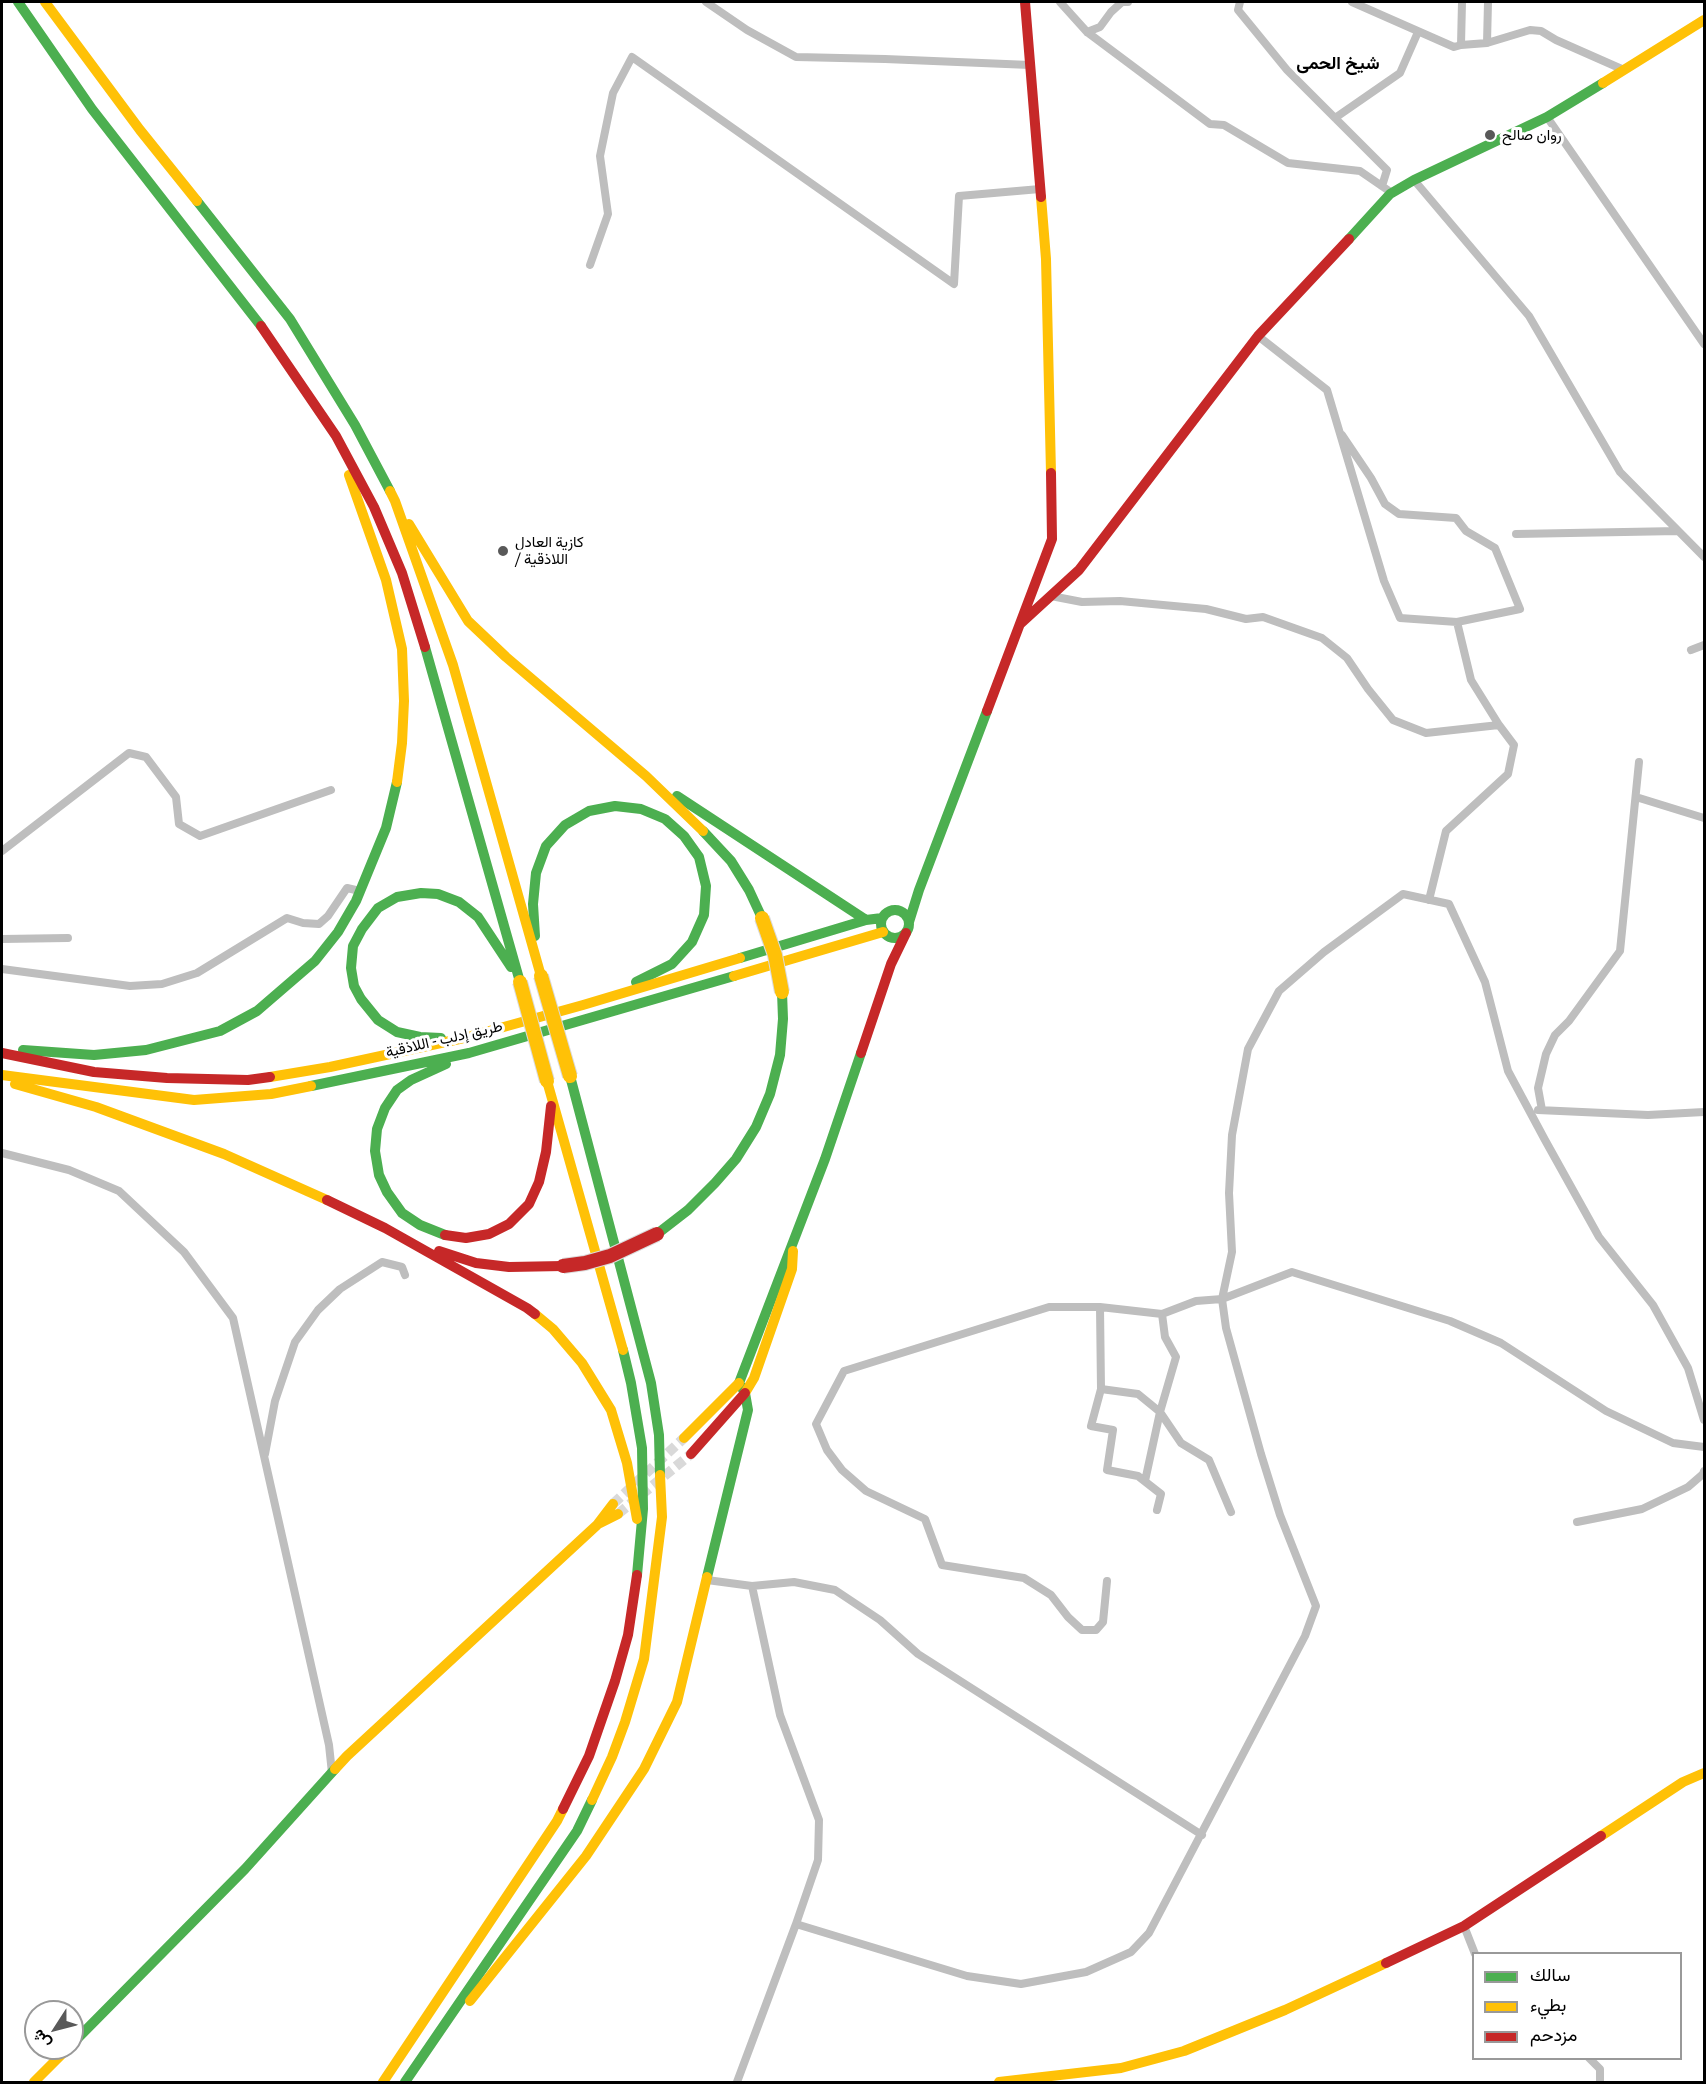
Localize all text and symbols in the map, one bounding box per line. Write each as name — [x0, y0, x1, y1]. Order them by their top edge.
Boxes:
district label: شيخ الحمى — [1296, 52, 1380, 74]
place label: روان صالح — [1502, 126, 1562, 144]
marker: روان صالح — [1483, 128, 1497, 142]
place label: كازية العادل / اللاذقية — [515, 533, 584, 568]
marker: كازية العادل / اللاذقية — [496, 544, 510, 558]
street label: طريق إدلب - اللاذقية — [384, 1017, 504, 1061]
legend — [1472, 1952, 1682, 2060]
text: سالك — [1530, 1964, 1570, 1984]
text: بطيء — [1530, 1994, 1566, 2014]
north arrow — [24, 2000, 84, 2060]
text: مزدحم — [1530, 2024, 1577, 2044]
text: ش — [28, 2026, 54, 2052]

